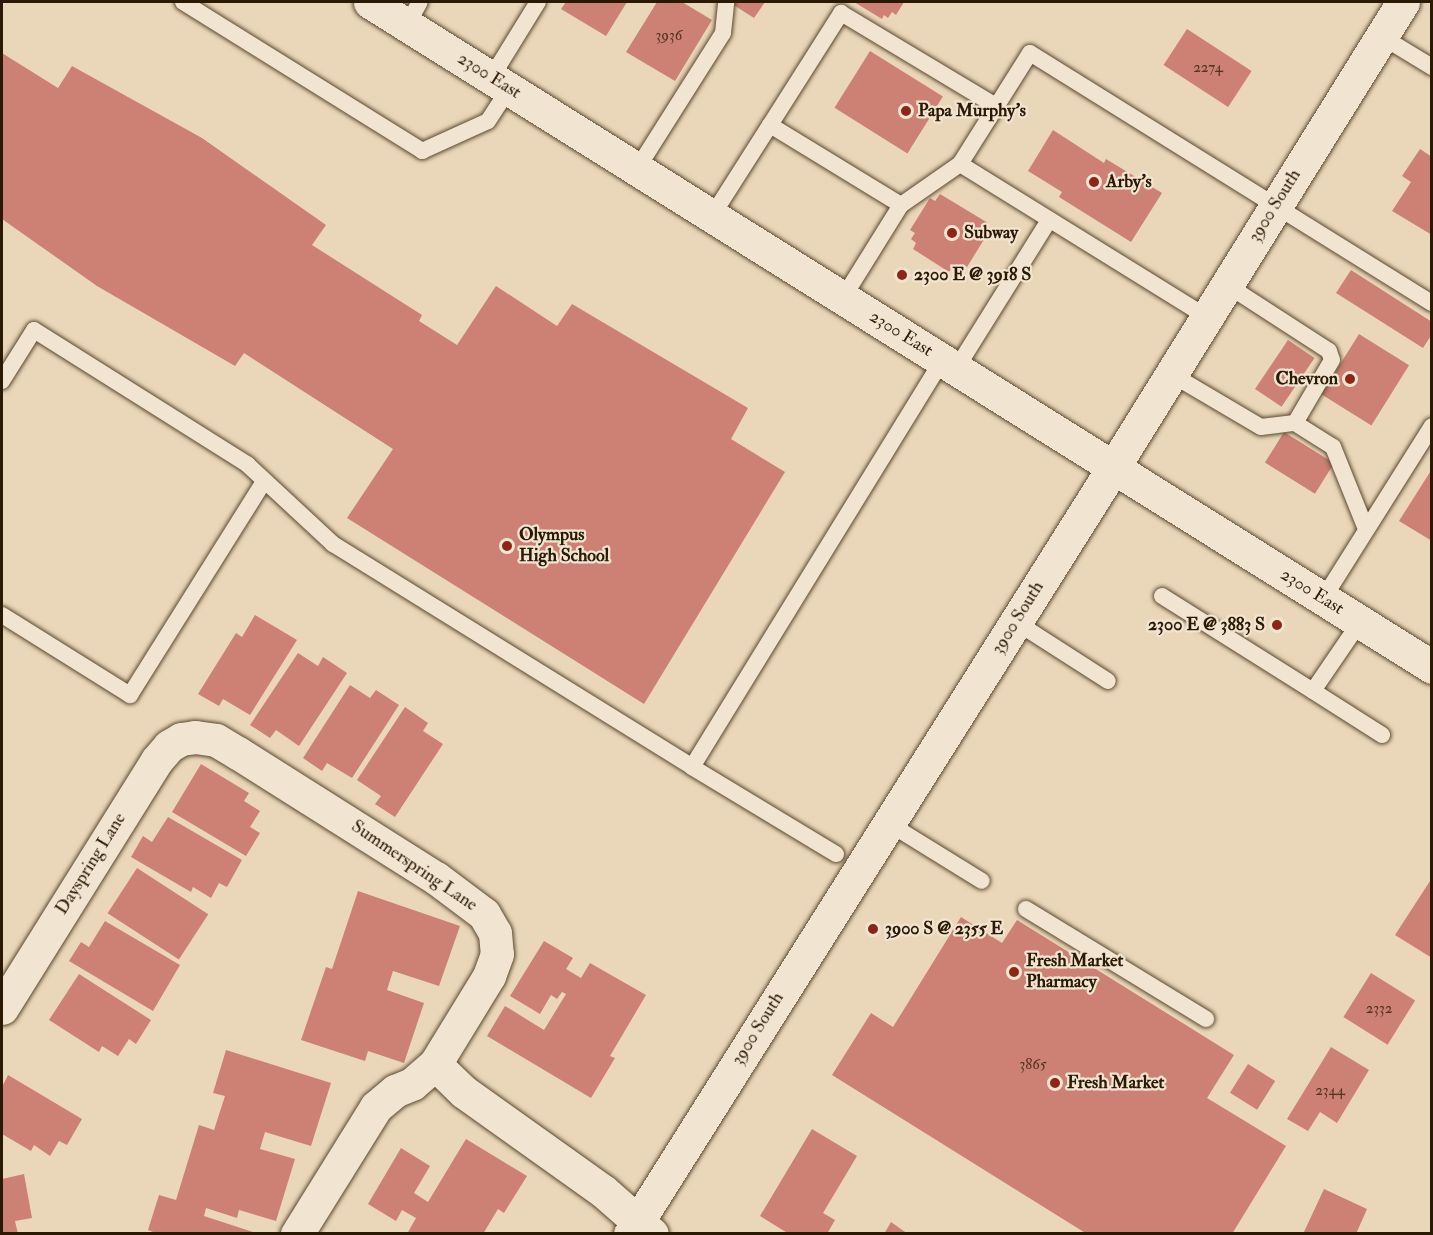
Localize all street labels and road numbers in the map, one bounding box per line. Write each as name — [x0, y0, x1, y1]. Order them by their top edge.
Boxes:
street label: 2300 East — [453, 48, 525, 104]
street label: 3900 South — [1244, 166, 1306, 246]
street label: 2300 East — [865, 306, 937, 362]
street label: 2300 East — [1276, 564, 1348, 620]
street label: 3900 South — [987, 578, 1049, 658]
street label: Dayspring Lane — [51, 809, 131, 919]
street label: Summerspring Lane — [347, 816, 481, 916]
street label: 3900 South — [727, 989, 789, 1069]

